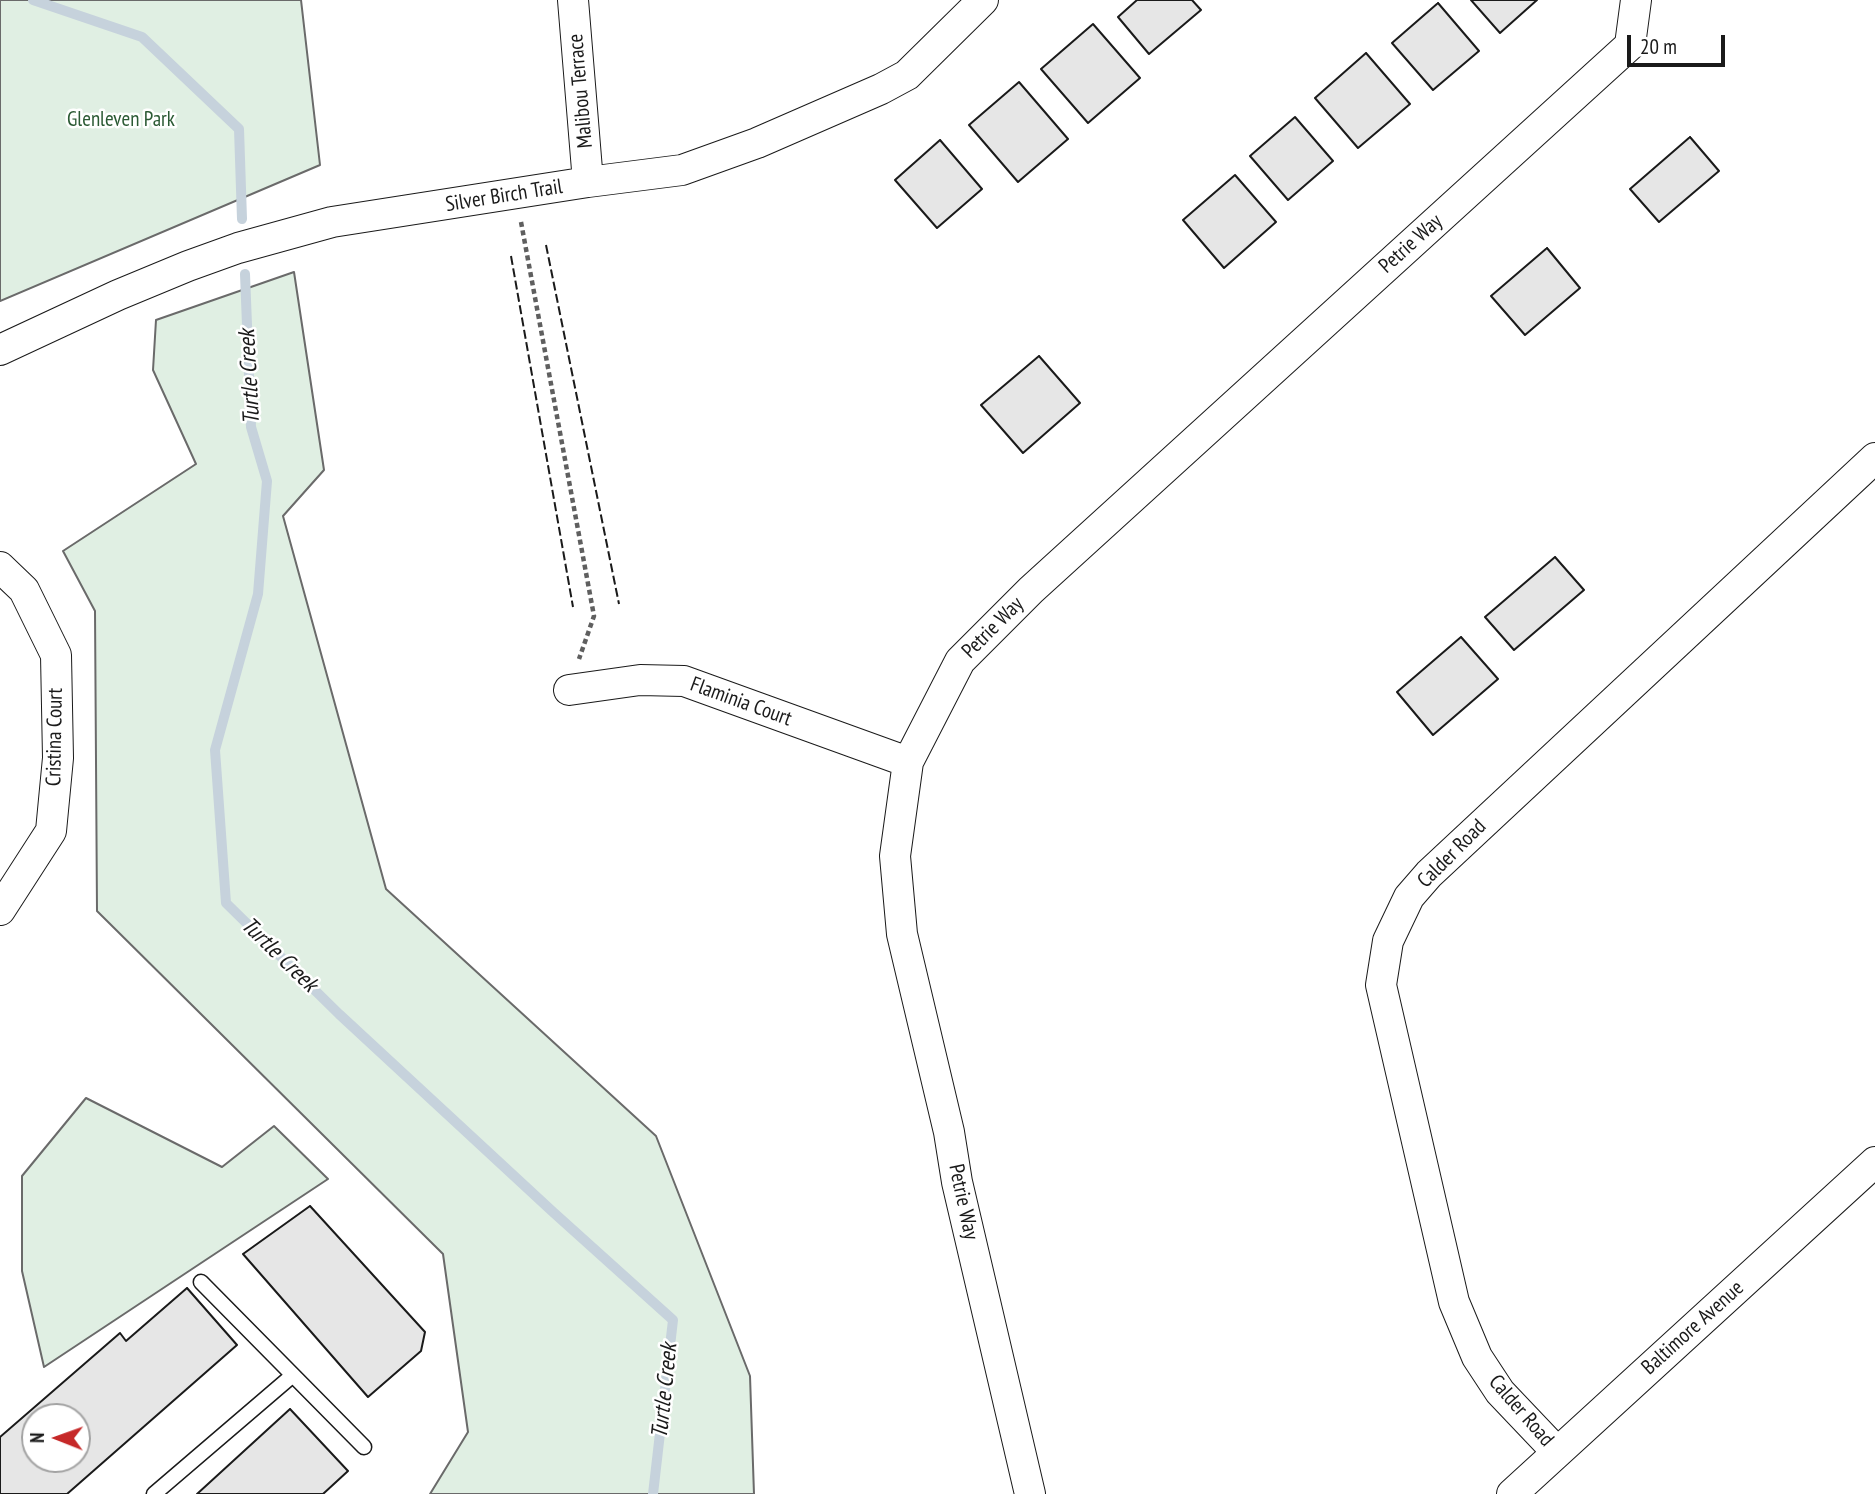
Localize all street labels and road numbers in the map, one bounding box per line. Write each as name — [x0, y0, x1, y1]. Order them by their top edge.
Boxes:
street label: Malibou Terrace — [563, 33, 599, 149]
street label: Silver Birch Trail — [444, 174, 564, 218]
street label: Petrie Way — [1374, 209, 1448, 279]
street label: Petrie Way — [957, 592, 1029, 664]
street label: Flaminia Court — [687, 672, 795, 732]
street label: Cristina Court — [42, 688, 68, 786]
street label: Calder Road — [1413, 815, 1491, 893]
street label: Petrie Way — [943, 1162, 983, 1242]
street label: Baltimore Avenue — [1637, 1276, 1749, 1380]
street label: Calder Road — [1483, 1370, 1559, 1452]

